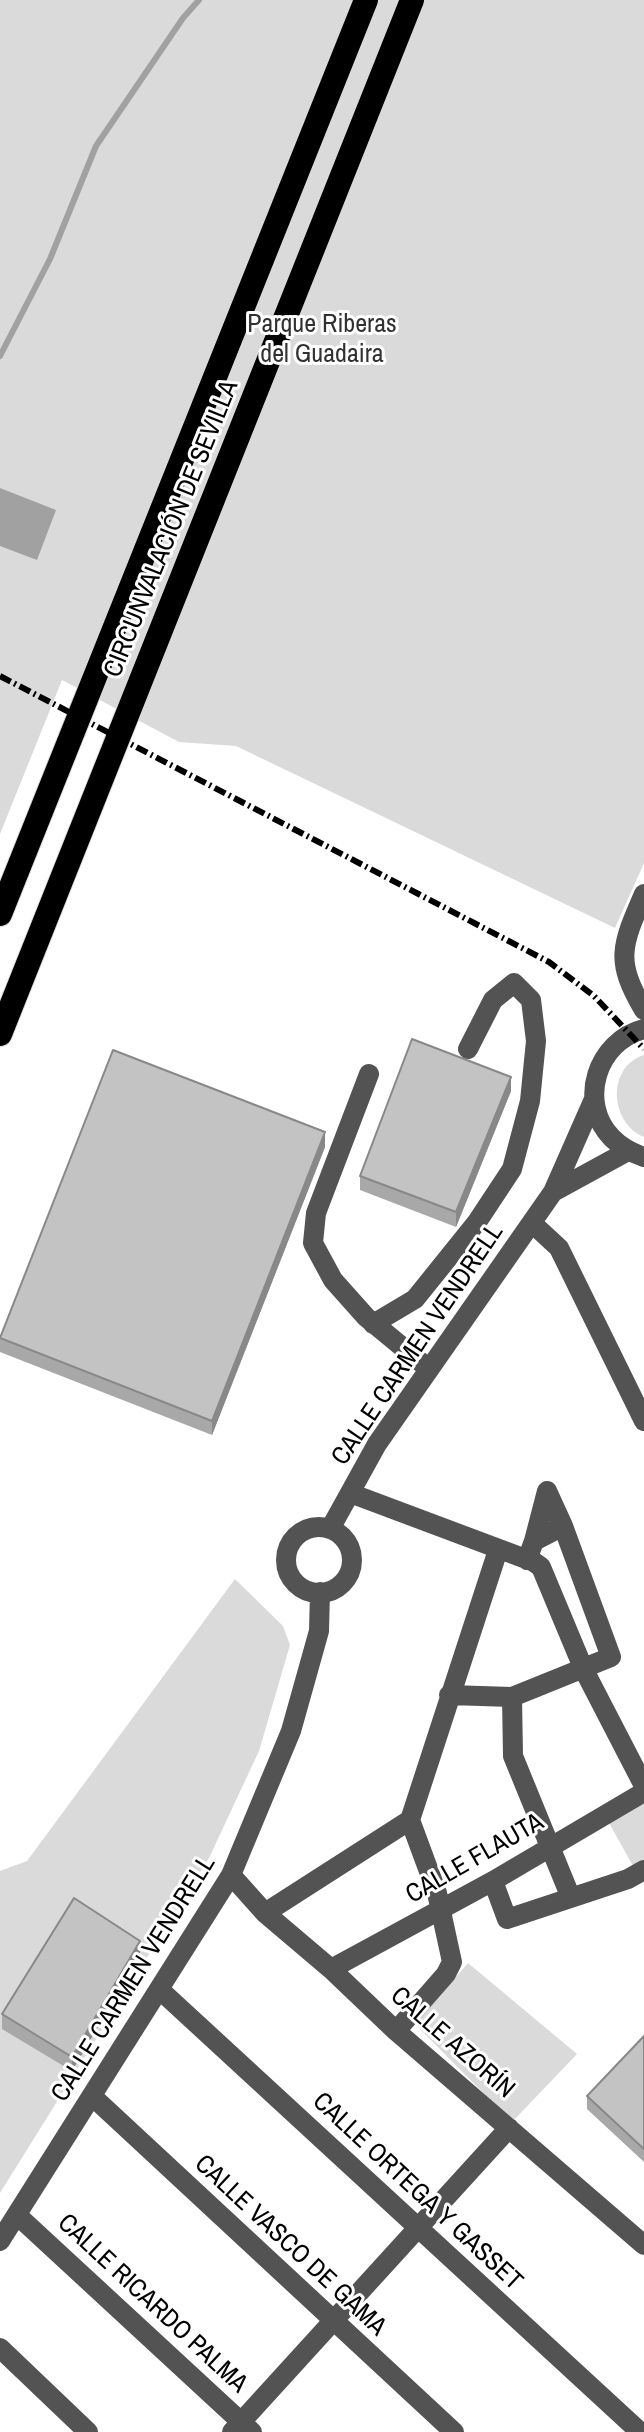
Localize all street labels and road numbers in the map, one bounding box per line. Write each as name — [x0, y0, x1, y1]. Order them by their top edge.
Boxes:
street label: CIRCUNVALACIÓN DE SEVILLA — [98, 376, 246, 682]
street label: CALLE CARMEN VENDRELL — [326, 1218, 510, 1472]
street label: CALLE FLAUTA — [401, 1807, 549, 1911]
street label: CALLE CARMEN VENDRELL — [45, 1850, 223, 2108]
street label: CALLE AZORÍN — [384, 1981, 520, 2105]
street label: CALLE ORTEGA Y GASSET — [306, 2087, 528, 2297]
street label: CALLE VASCO DE GAMA — [188, 2149, 392, 2343]
street label: CALLE RICARDO PALMA — [51, 2208, 253, 2400]

